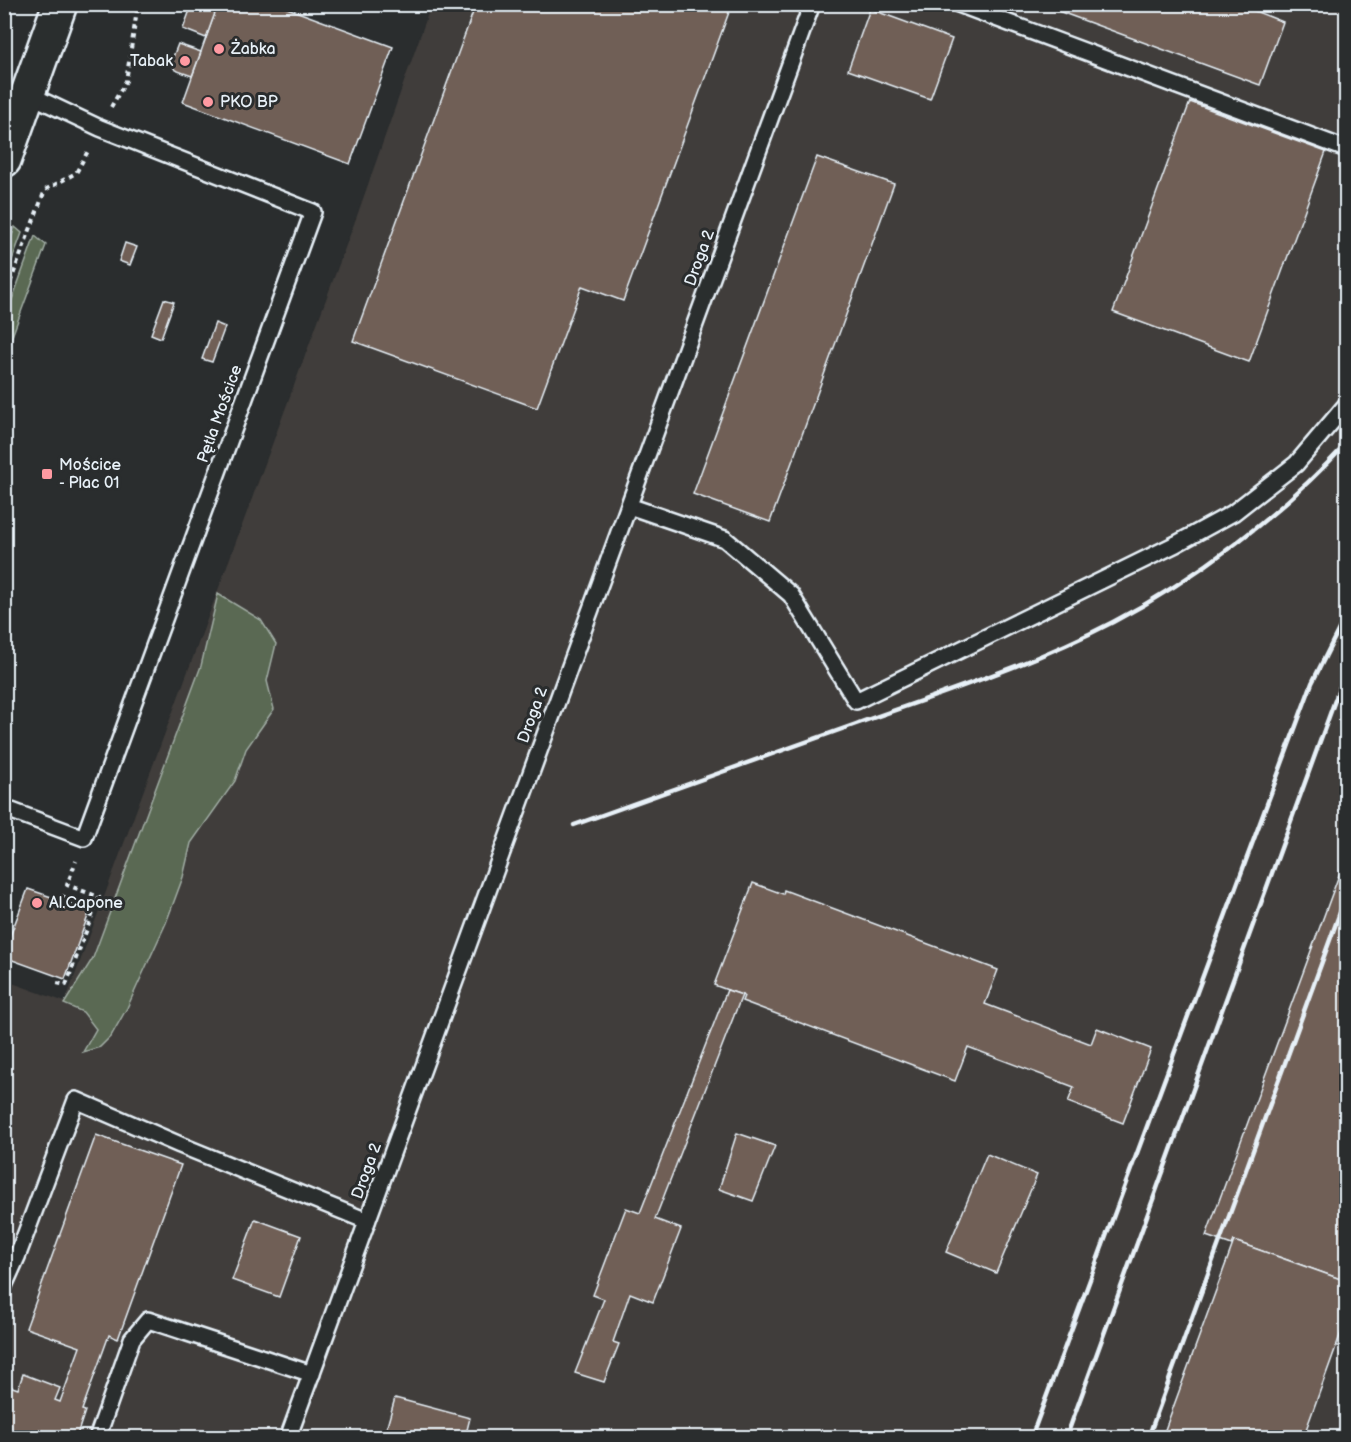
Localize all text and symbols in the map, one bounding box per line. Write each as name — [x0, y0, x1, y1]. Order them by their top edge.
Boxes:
place label: Żabka — [230, 38, 276, 59]
marker: Żabka — [212, 42, 226, 56]
place label: Tabak — [130, 52, 173, 71]
marker: Tabak — [178, 54, 192, 68]
place label: PKO BP — [220, 93, 278, 112]
marker: PKO BP — [201, 95, 215, 109]
street label: Droga 2 — [681, 227, 719, 289]
street label: Pętla Mościce — [194, 362, 247, 466]
place label: Mościce - Plac 01 — [59, 456, 122, 493]
marker: Mościce - Plac 01 — [40, 467, 54, 481]
street label: Droga 2 — [514, 684, 552, 746]
place label: Al.Capone — [49, 894, 123, 913]
marker: Al.Capone — [30, 896, 44, 910]
street label: Droga 2 — [348, 1140, 386, 1202]

